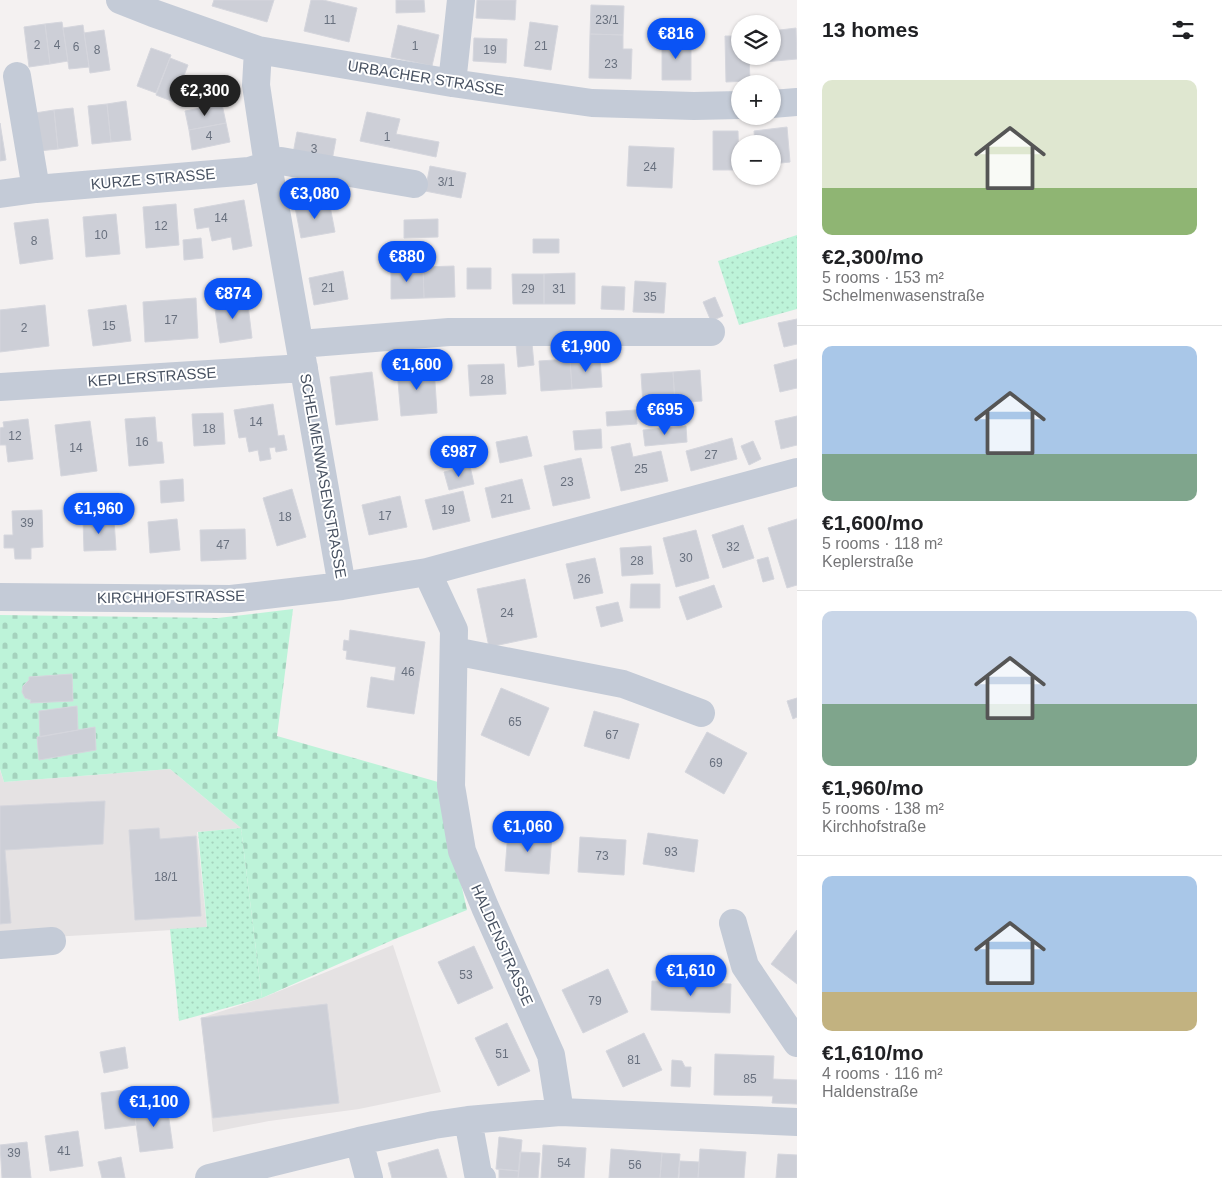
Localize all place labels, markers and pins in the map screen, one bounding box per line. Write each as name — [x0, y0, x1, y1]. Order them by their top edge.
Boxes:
pin: €816 — [646, 18, 706, 60]
pin: €2,300 — [164, 74, 246, 117]
pin: €3,080 — [274, 178, 356, 220]
pin: €880 — [377, 240, 437, 283]
pin: €874 — [203, 278, 263, 320]
pin: €1,900 — [545, 330, 627, 373]
pin: €1,600 — [376, 348, 458, 391]
pin: €695 — [635, 394, 695, 436]
pin: €987 — [429, 436, 489, 478]
pin: €1,960 — [58, 492, 140, 535]
pin: €1,060 — [487, 810, 569, 853]
pin: €1,610 — [650, 954, 732, 997]
pin: €1,100 — [113, 1086, 195, 1128]

